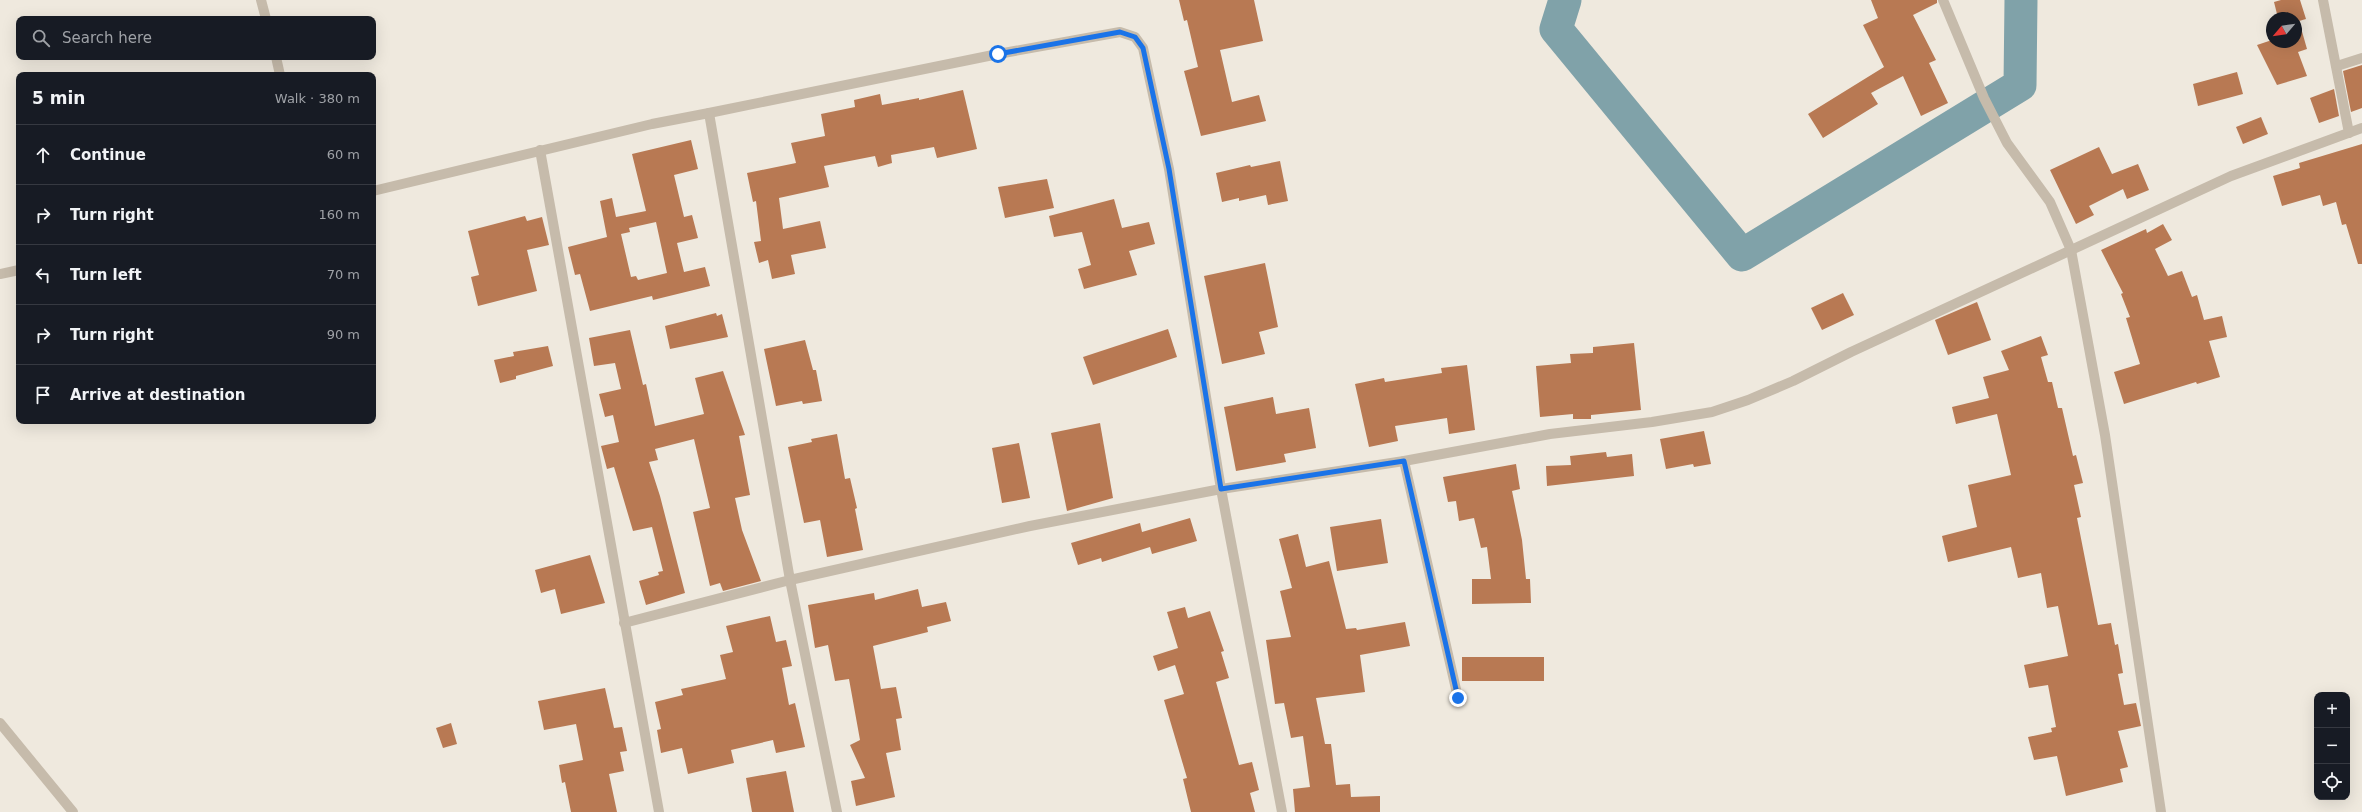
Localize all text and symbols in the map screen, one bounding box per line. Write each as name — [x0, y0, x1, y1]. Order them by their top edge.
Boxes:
north arrow — [2266, 12, 2302, 48]
search box — [16, 16, 376, 60]
icon: search — [30, 27, 52, 49]
text: Search here — [62, 29, 152, 47]
route start — [989, 45, 1007, 63]
text: 5 min — [32, 88, 85, 108]
text: Walk · 380 m — [275, 91, 360, 106]
icon: ahead — [32, 144, 54, 166]
text: Continue — [70, 146, 146, 164]
text: 60 m — [327, 147, 360, 162]
icon: right — [32, 204, 54, 226]
text: Turn right — [70, 206, 154, 224]
text: 160 m — [318, 207, 360, 222]
icon: left — [32, 264, 54, 286]
text: Turn left — [70, 266, 142, 284]
text: 70 m — [327, 267, 360, 282]
icon: right — [32, 324, 54, 346]
text: Turn right — [70, 326, 154, 344]
text: 90 m — [327, 327, 360, 342]
icon: arrive — [32, 384, 54, 406]
text: Arrive at destination — [70, 386, 245, 404]
route end — [1449, 689, 1467, 707]
map controls — [2314, 692, 2350, 800]
button: + — [2314, 692, 2350, 728]
button: − — [2314, 728, 2350, 764]
button: locate — [2314, 764, 2350, 800]

